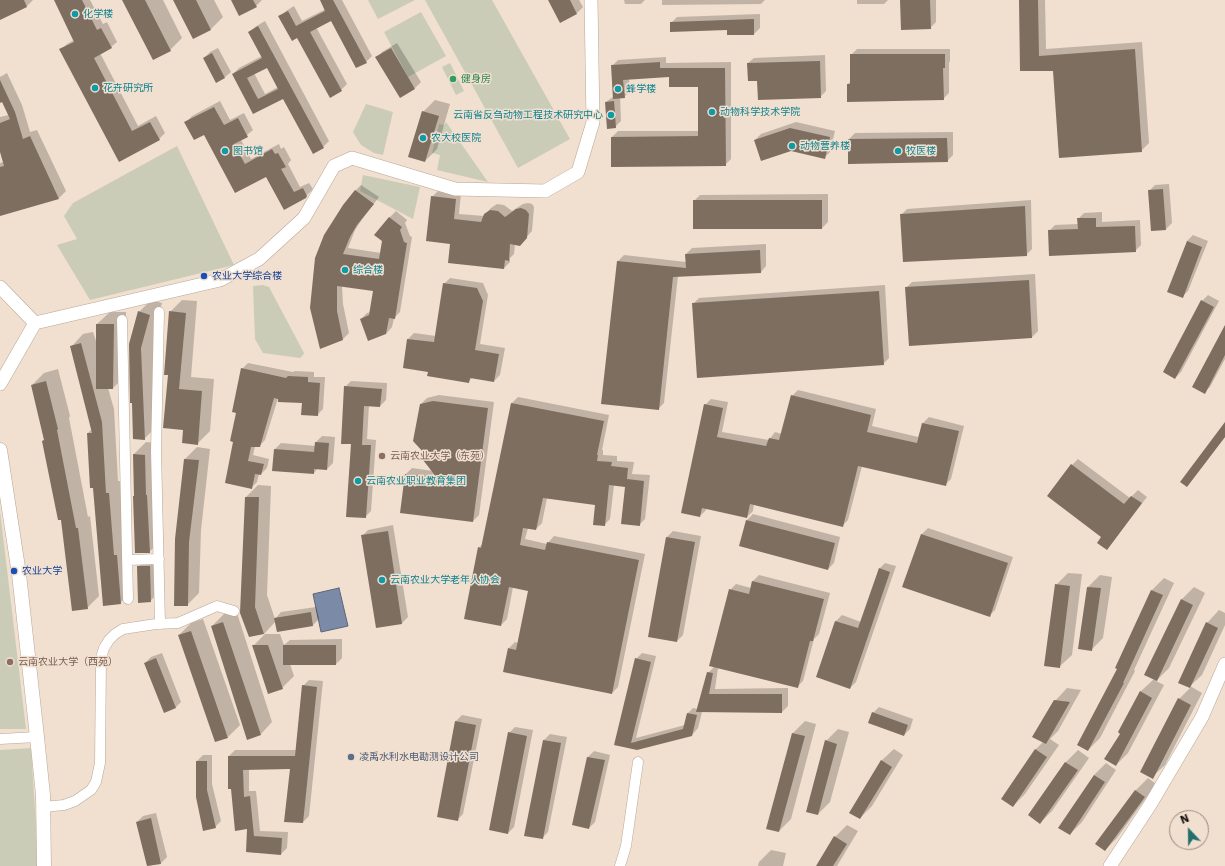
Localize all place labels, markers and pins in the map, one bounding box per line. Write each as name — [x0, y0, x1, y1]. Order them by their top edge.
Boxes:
place label: 化学楼 — [83, 8, 113, 20]
marker: 化学楼 — [70, 9, 80, 19]
place label: 健身房 — [461, 73, 491, 85]
marker: 健身房 — [448, 74, 458, 84]
place label: 花卉研究所 — [103, 82, 153, 94]
marker: 花卉研究所 — [90, 83, 100, 93]
place label: 蜂学楼 — [626, 83, 656, 95]
marker: 蜂学楼 — [613, 84, 623, 94]
place label: 动物科学技术学院 — [720, 106, 800, 118]
marker: 动物科学技术学院 — [707, 107, 717, 117]
place label: 云南省反刍动物工程技术研究中心 — [453, 109, 603, 121]
marker: 云南省反刍动物工程技术研究中心 — [606, 110, 616, 120]
place label: 农大校医院 — [431, 132, 481, 144]
marker: 农大校医院 — [418, 133, 428, 143]
place label: 动物营养楼 — [800, 140, 850, 152]
marker: 动物营养楼 — [787, 141, 797, 151]
place label: 图书馆 — [233, 145, 263, 157]
place label: 牧医楼 — [906, 145, 936, 157]
marker: 图书馆 — [220, 146, 230, 156]
marker: 牧医楼 — [893, 146, 903, 156]
place label: 综合楼 — [353, 264, 383, 276]
marker: 综合楼 — [340, 265, 350, 275]
place label: 农业大学综合楼 — [212, 270, 282, 282]
marker: 农业大学综合楼 — [199, 271, 209, 281]
place label: 云南农业大学（东苑） — [390, 450, 490, 462]
marker: 云南农业大学（东苑） — [377, 451, 387, 461]
place label: 云南农业职业教育集团 — [366, 475, 466, 487]
marker: 云南农业职业教育集团 — [353, 476, 363, 486]
place label: 农业大学 — [22, 565, 62, 577]
marker: 农业大学 — [9, 566, 19, 576]
place label: 云南农业大学老年人协会 — [390, 574, 500, 586]
marker: 云南农业大学老年人协会 — [377, 575, 387, 585]
place label: 云南农业大学（西苑） — [18, 656, 118, 668]
marker: 云南农业大学（西苑） — [5, 657, 15, 667]
place label: 凌禹水利水电勘测设计公司 — [359, 751, 479, 763]
marker: 凌禹水利水电勘测设计公司 — [346, 752, 356, 762]

